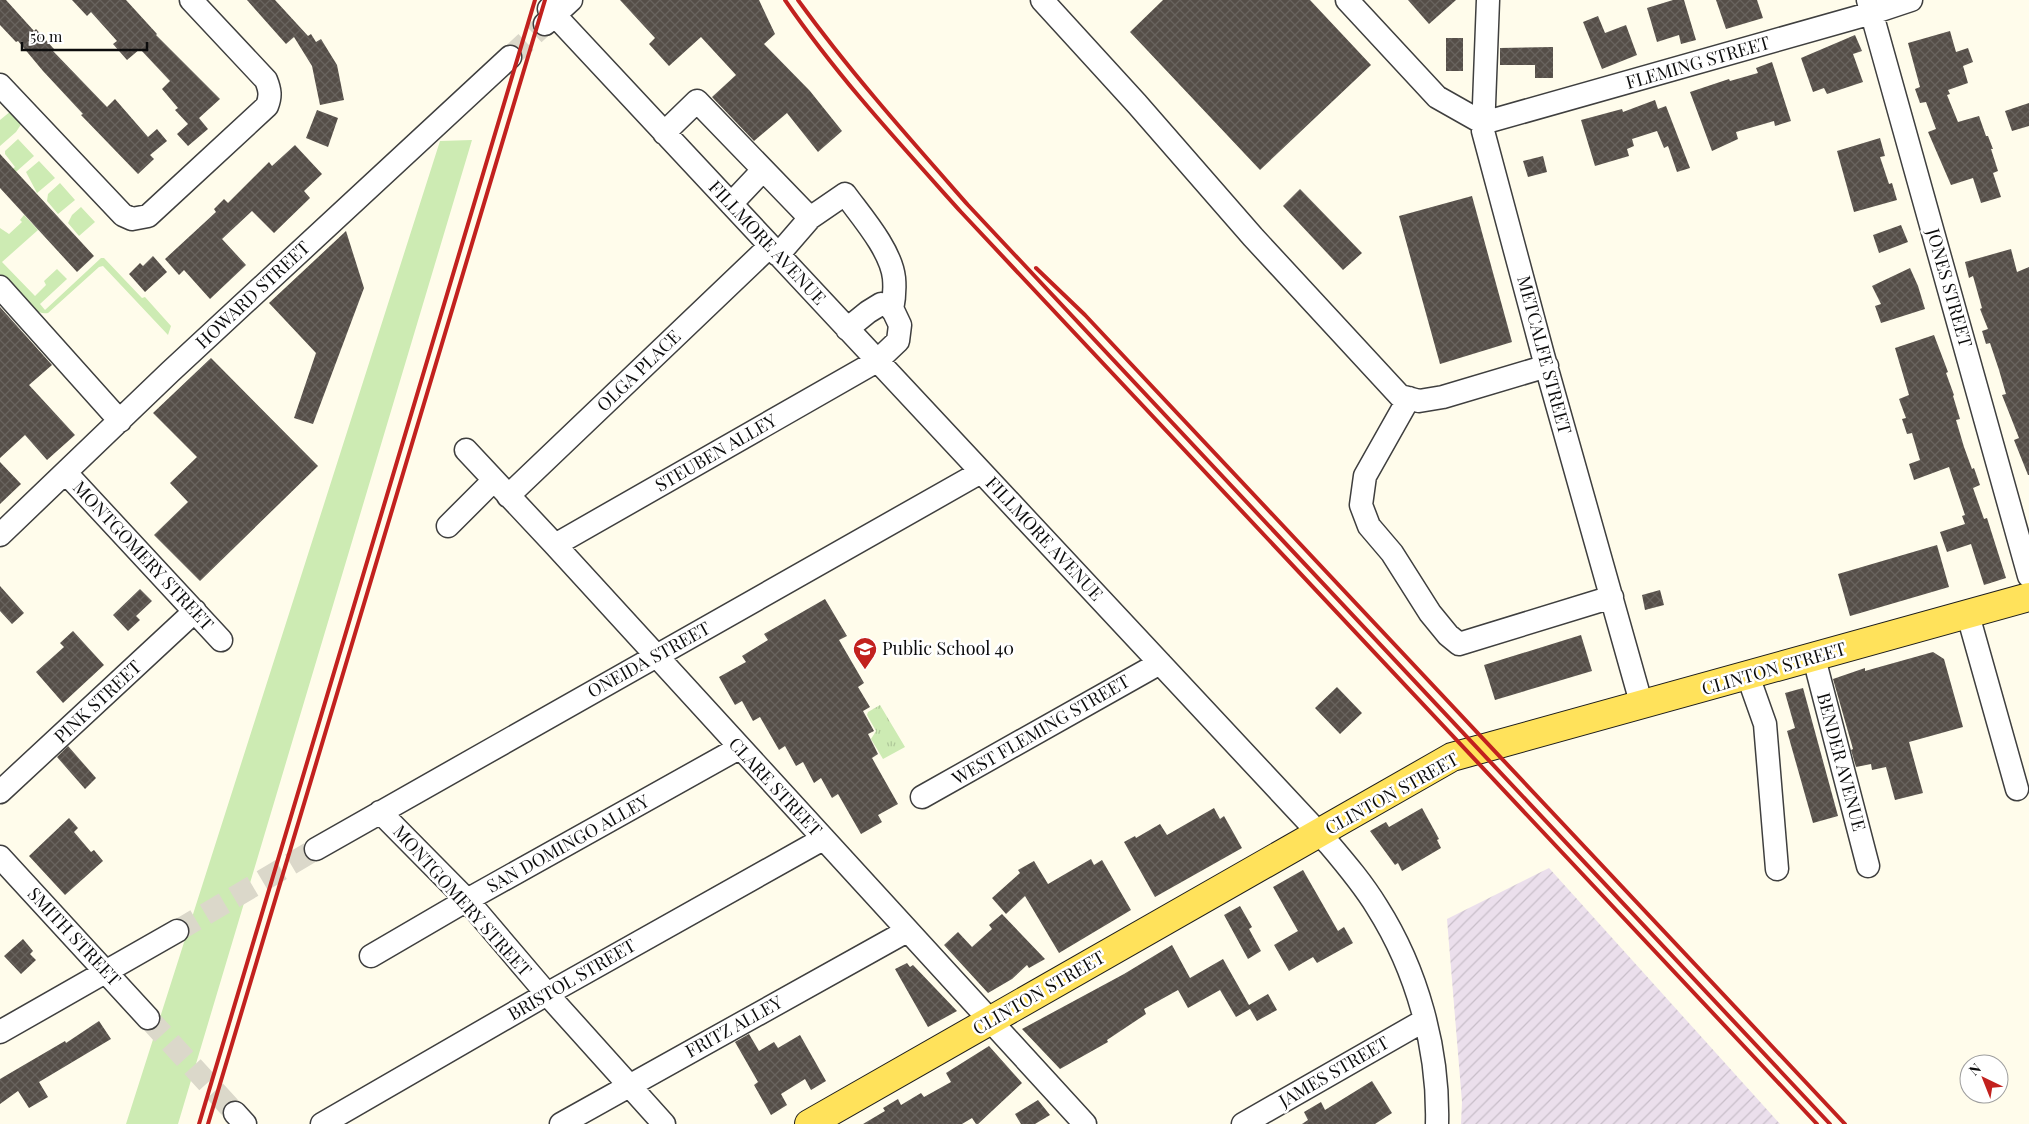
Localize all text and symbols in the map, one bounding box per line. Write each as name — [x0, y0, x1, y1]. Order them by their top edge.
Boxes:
scale bar — [22, 20, 148, 52]
text: 50 m — [30, 26, 63, 46]
street label: FLEMING STREET — [1623, 30, 1773, 94]
street label: FILLMORE AVENUE — [704, 175, 832, 310]
street label: JONES STREET — [1921, 225, 1978, 350]
street label: HOWARD STREET — [190, 235, 315, 353]
street label: METCALFE STREET — [1512, 273, 1578, 437]
street label: OLGA PLACE — [591, 324, 685, 416]
street label: STEUBEN ALLEY — [650, 407, 781, 497]
street label: FILLMORE AVENUE — [981, 471, 1109, 606]
street label: MONTGOMERY STREET — [68, 475, 219, 635]
street label: ONEIDA STREET — [583, 615, 714, 703]
school or university icon: Public School 40 — [852, 636, 878, 670]
place label: Public School 40 — [882, 636, 1014, 660]
street label: CLINTON STREET — [1699, 636, 1849, 700]
street label: PINK STREET — [48, 655, 146, 748]
street label: WEST FLEMING STREET — [947, 668, 1134, 790]
street label: BENDER AVENUE — [1812, 690, 1872, 834]
street label: CLARE STREET — [724, 732, 828, 841]
street label: CLINTON STREET — [1321, 747, 1462, 840]
street label: SAN DOMINGO ALLEY — [482, 788, 653, 898]
street label: MONTGOMERY STREET — [388, 819, 537, 981]
street label: SMITH STREET — [23, 882, 127, 991]
street label: BRISTOL STREET — [503, 933, 640, 1025]
street label: CLINTON STREET — [968, 944, 1109, 1040]
street label: FRITZ ALLEY — [681, 989, 787, 1063]
street label: JAMES STREET — [1273, 1030, 1393, 1113]
north arrow — [1959, 1054, 2009, 1104]
text: N — [1965, 1059, 1985, 1080]

